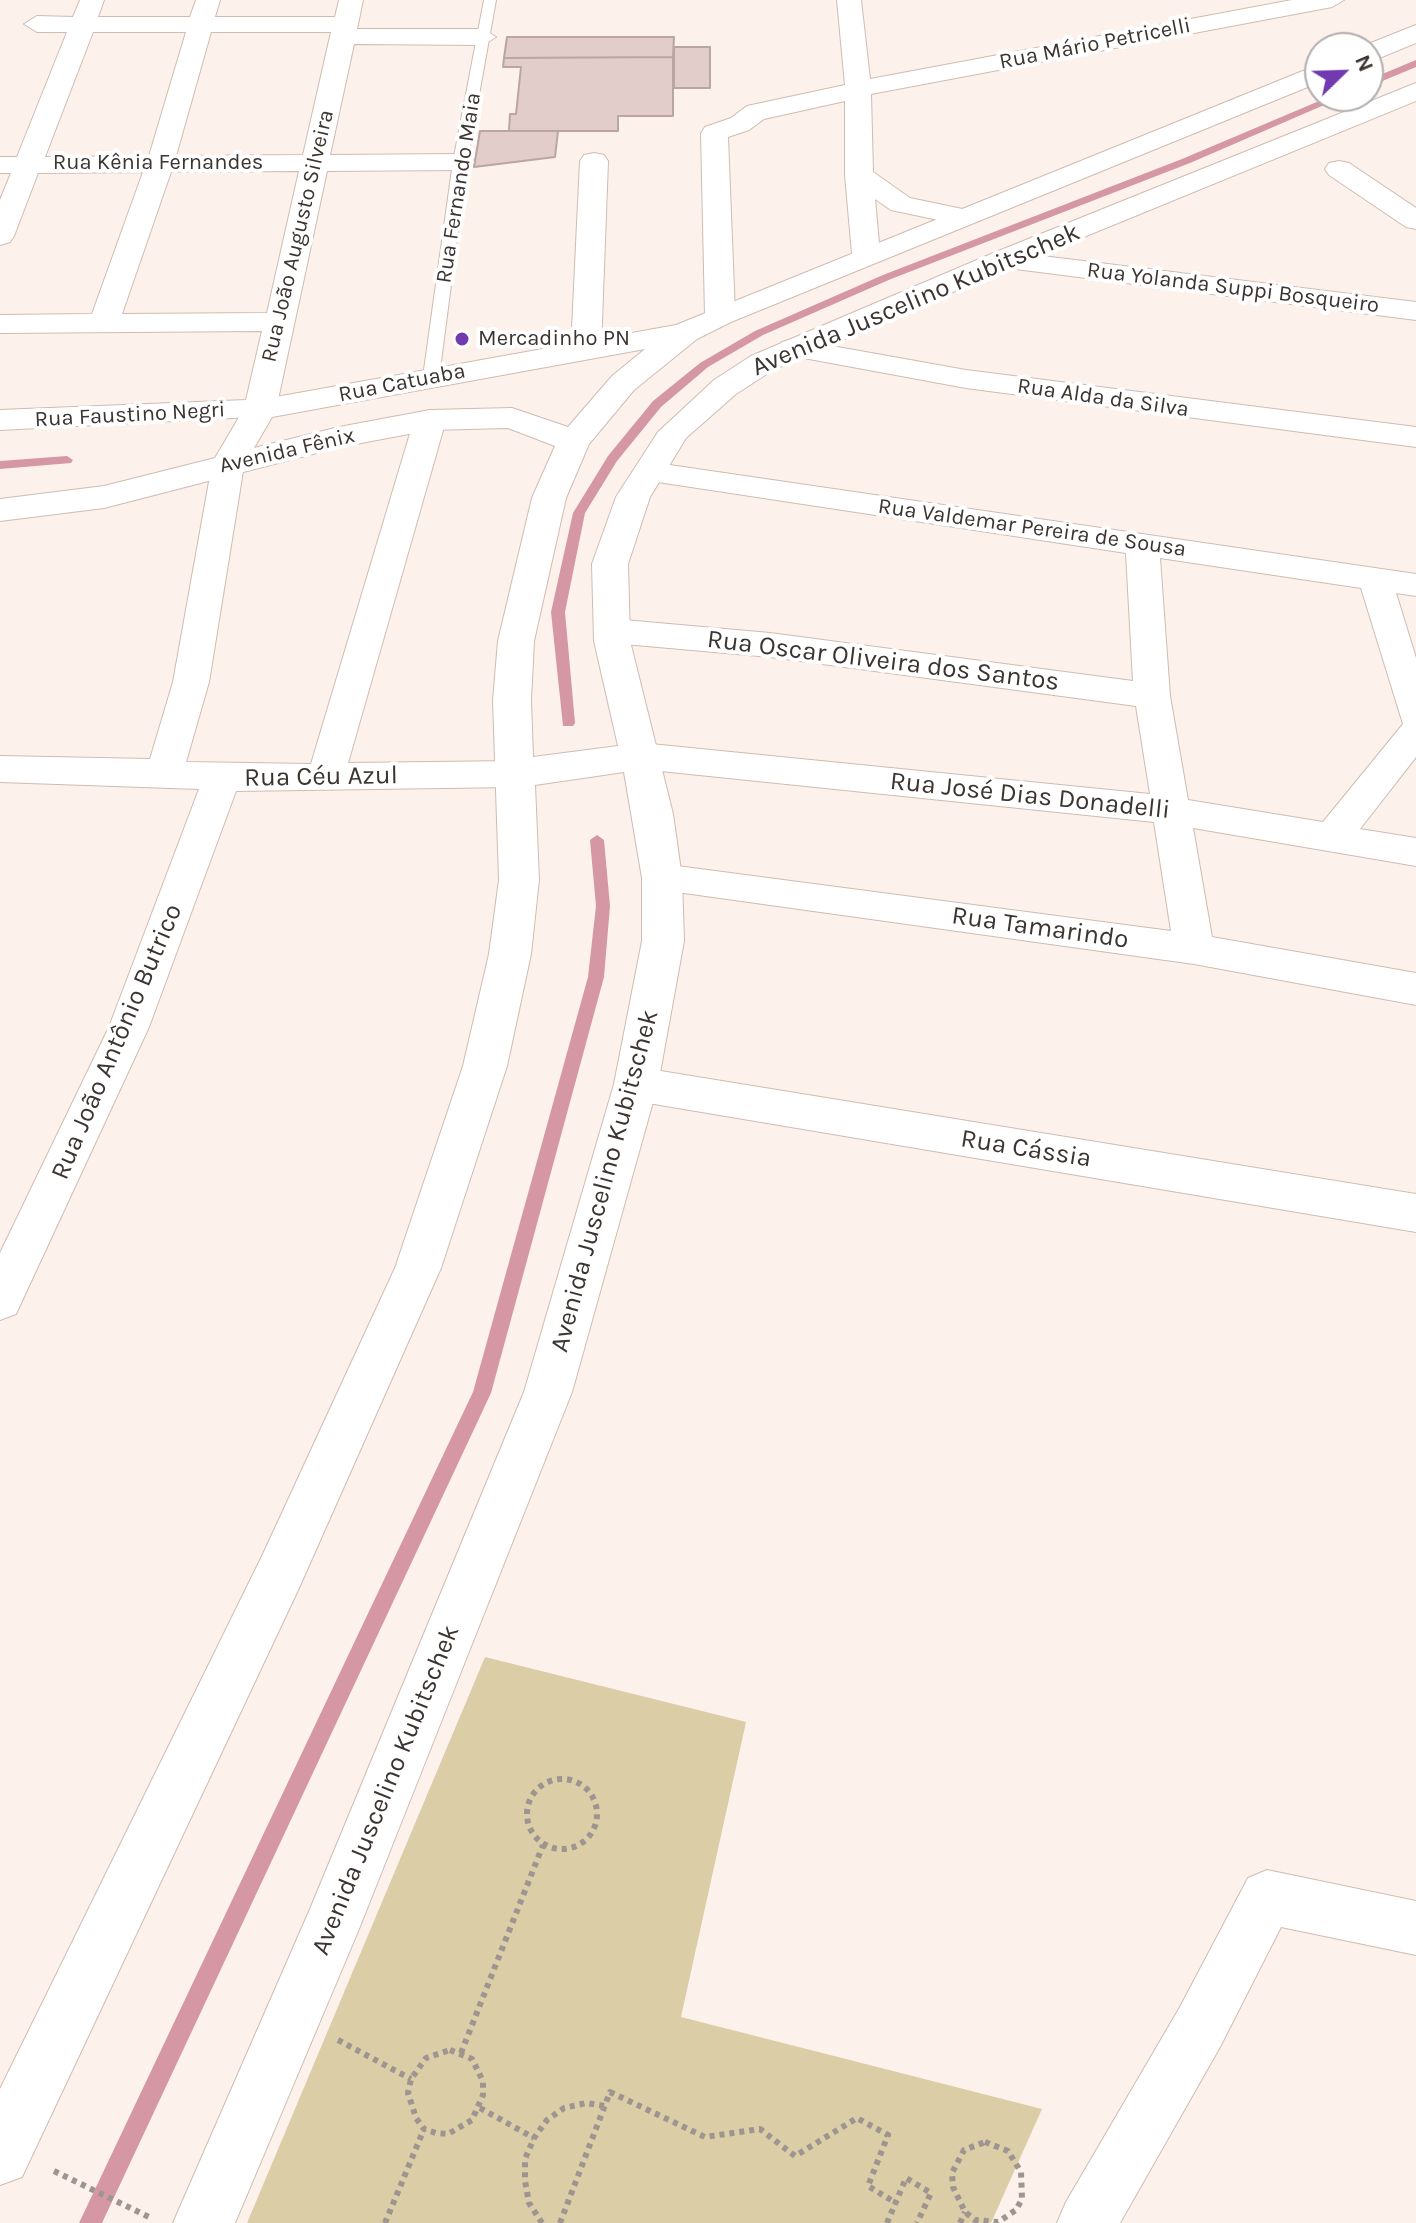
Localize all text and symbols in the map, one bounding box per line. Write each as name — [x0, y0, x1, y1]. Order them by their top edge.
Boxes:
street label: Rua Mário Petricelli — [997, 12, 1193, 76]
north arrow — [1304, 32, 1384, 112]
text: N — [1349, 51, 1379, 76]
street label: Rua Fernando Maia — [431, 91, 487, 285]
street label: Rua João Augusto Silveira — [256, 107, 340, 365]
street label: Rua Kênia Fernandes — [53, 150, 263, 176]
street label: Avenida Juscelino Kubitschek — [747, 217, 1085, 383]
street label: Rua Yolanda Suppi Bosqueiro — [1085, 257, 1381, 319]
place label: Mercadinho PN — [478, 326, 630, 352]
marker: Mercadinho PN — [453, 330, 471, 348]
street label: Rua Catuaba — [336, 358, 468, 408]
street label: Rua Alda da Silva — [1016, 373, 1190, 423]
street label: Rua Faustino Negri — [34, 397, 226, 433]
street label: Avenida Fênix — [217, 423, 357, 479]
street label: Rua Valdemar Pereira de Sousa — [876, 493, 1188, 563]
street label: Rua Oscar Oliveira dos Santos — [705, 624, 1061, 698]
street label: Rua Céu Azul — [244, 760, 398, 794]
street label: Rua José Dias Donadelli — [888, 766, 1172, 826]
street label: Rua João Antônio Butrico — [45, 899, 189, 1185]
street label: Rua Tamarindo — [950, 900, 1130, 956]
street label: Avenida Juscelino Kubitschek — [544, 1006, 666, 1356]
street label: Rua Cássia — [958, 1123, 1094, 1175]
street label: Avenida Juscelino Kubitschek — [305, 1620, 467, 1960]

